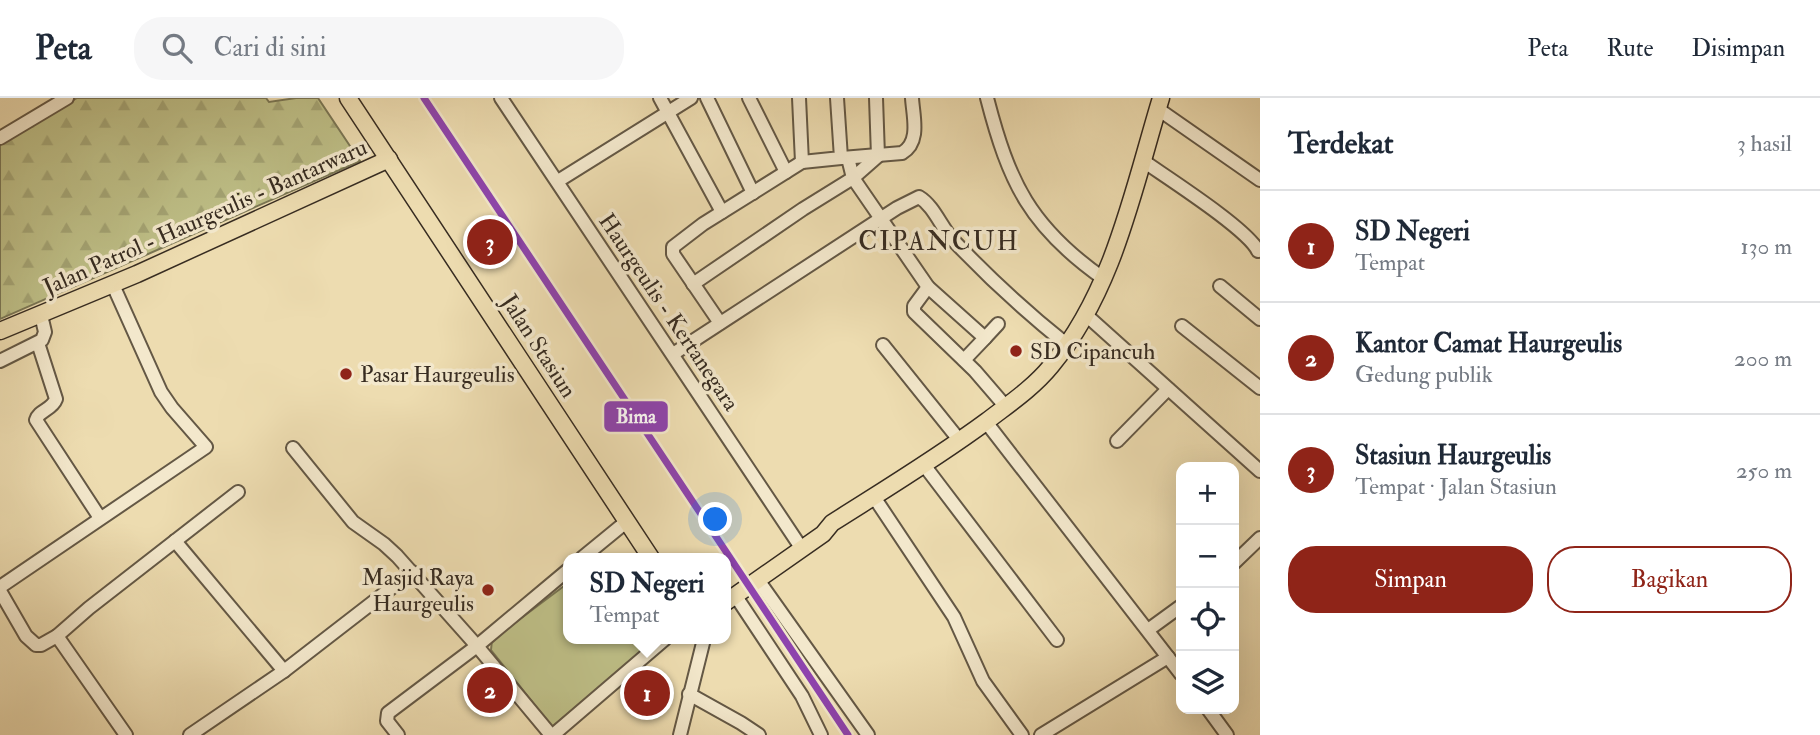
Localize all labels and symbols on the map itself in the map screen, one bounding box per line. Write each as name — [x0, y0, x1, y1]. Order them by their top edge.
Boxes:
street label: Jalan Patrol - Haurgeulis - Bantarwaru — [38, 132, 372, 302]
street label: Haurgeulis - Kertanegara — [592, 208, 746, 417]
pin: 3 — [467, 216, 513, 268]
district label: CIPANCUH — [858, 226, 1020, 258]
street label: Jalan Stasiun — [494, 288, 583, 403]
place label: SD Cipancuh — [1030, 337, 1155, 367]
marker: SD Cipancuh — [1008, 343, 1024, 359]
place label: Pasar Haurgeulis — [360, 360, 515, 389]
marker: Pasar Haurgeulis — [338, 366, 354, 382]
line badge: Bima — [603, 400, 669, 433]
text: Bima — [616, 405, 657, 429]
your location — [698, 502, 732, 536]
place label: Masjid Raya Haurgeulis — [362, 563, 475, 618]
marker: Masjid Raya Haurgeulis — [480, 582, 496, 598]
pin: 2 — [467, 664, 513, 716]
pin: 1 — [624, 667, 670, 719]

